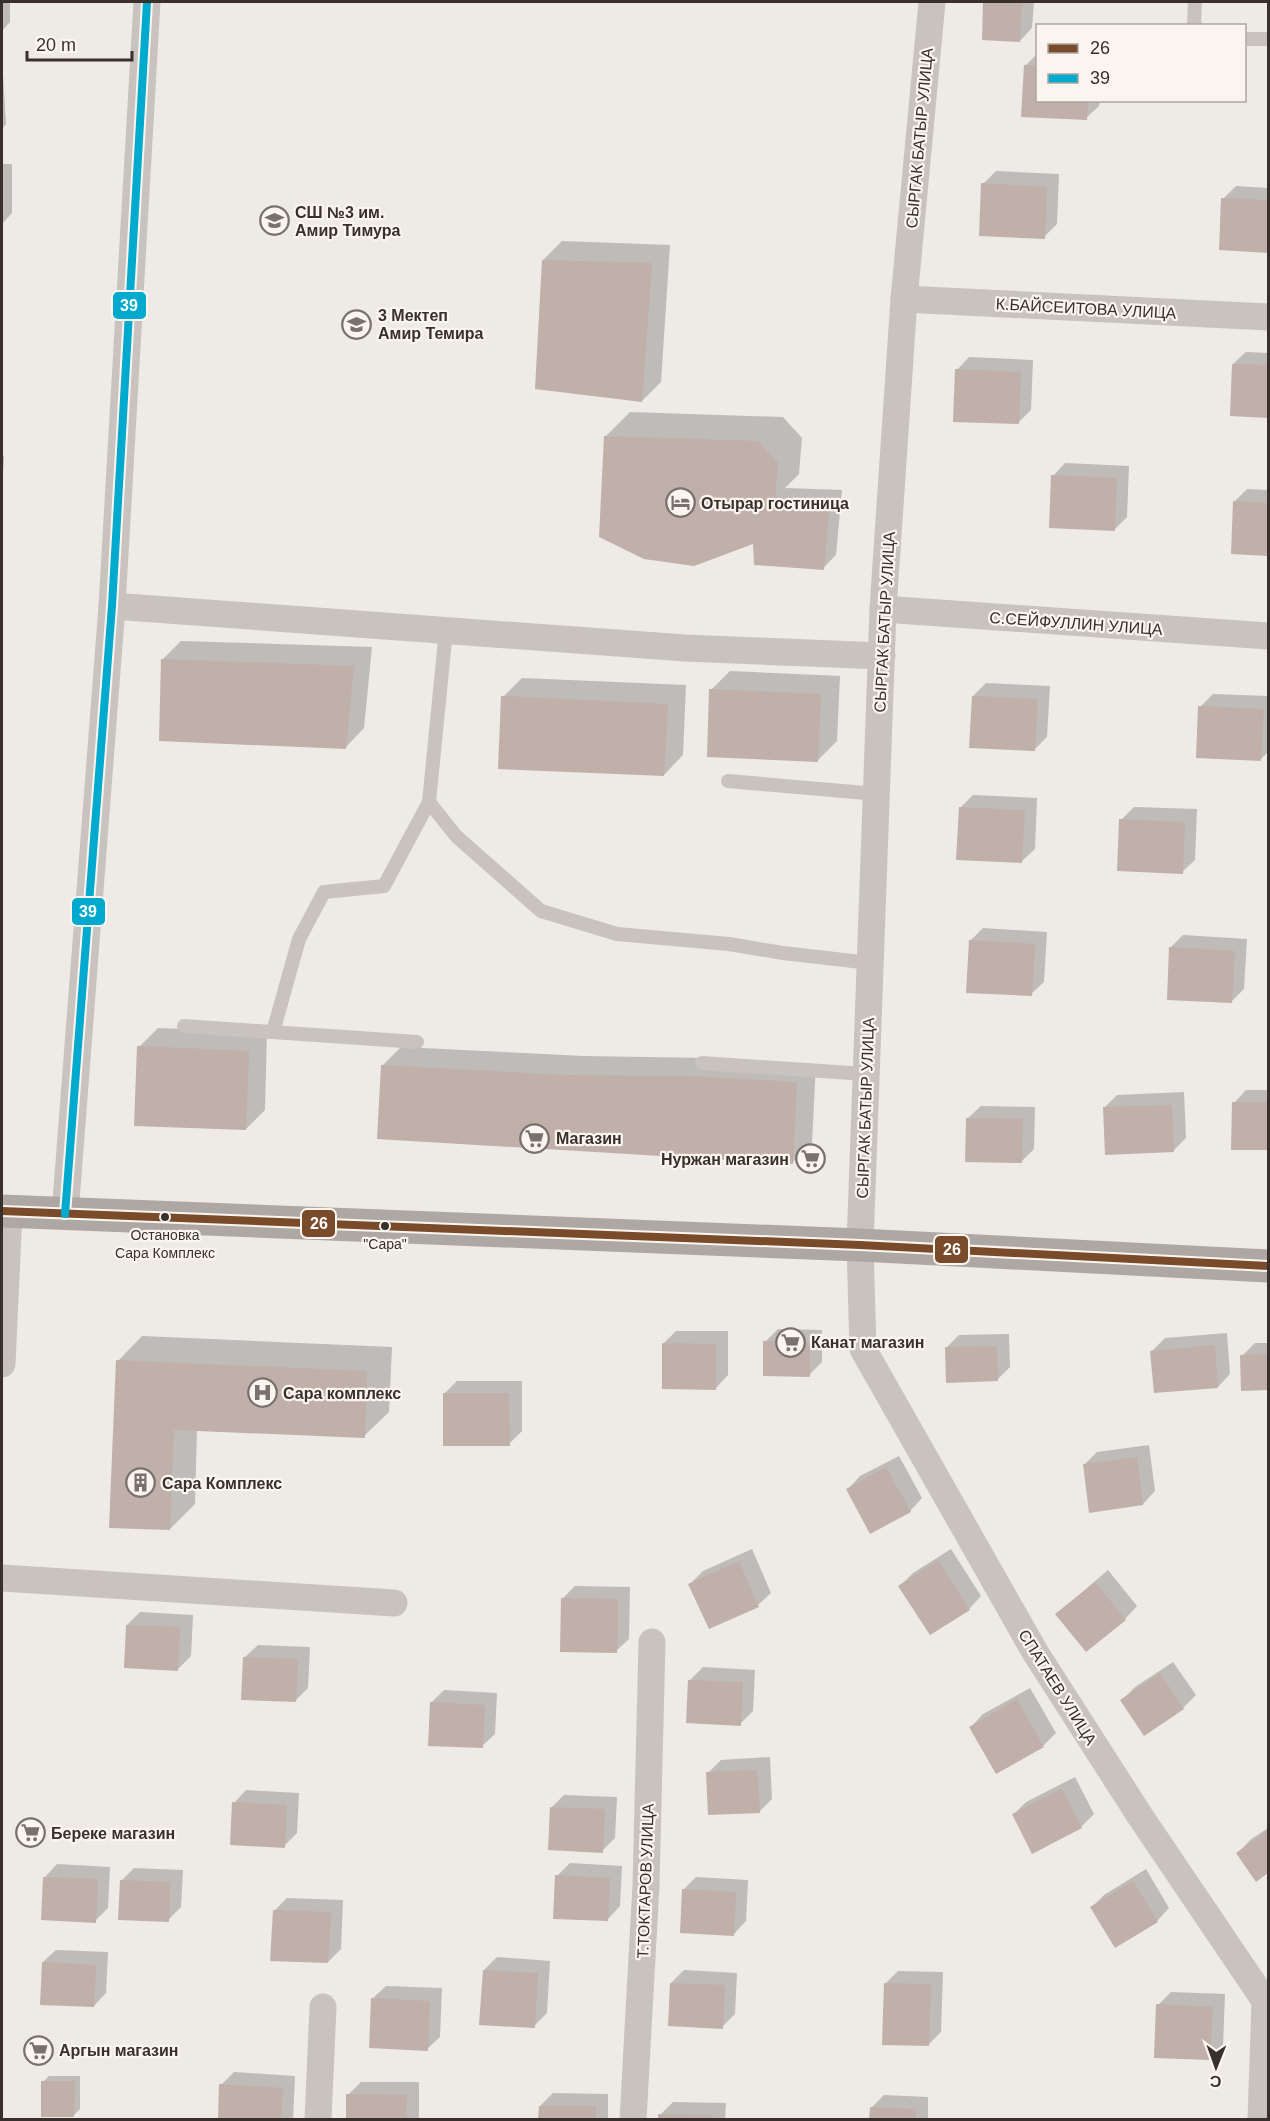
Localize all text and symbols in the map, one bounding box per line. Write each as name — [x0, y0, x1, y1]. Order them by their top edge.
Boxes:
scale bar — [27, 24, 132, 62]
legend — [1036, 24, 1246, 102]
text: 20 m — [36, 35, 76, 55]
text: 26 — [1090, 38, 1110, 58]
street label: СЫРГАК БАТЫР УЛИЦА — [903, 47, 936, 229]
text: 39 — [1090, 68, 1110, 88]
place label: СШ №3 им. Амир Тимура — [295, 204, 401, 239]
school or university icon: СШ №3 им. Амир Тимура — [258, 205, 290, 237]
line badge: 39 — [112, 291, 147, 320]
street label: К.БАЙСЕИТОВА УЛИЦА — [995, 294, 1177, 322]
text: 39 — [120, 297, 138, 314]
place label: 3 Мектеп Амир Темира — [378, 307, 484, 342]
school or university icon: 3 Мектеп Амир Темира — [341, 308, 373, 340]
hotel icon: Отырар гостиница — [664, 487, 696, 519]
place label: Отырар гостиница — [701, 495, 849, 512]
street label: СЫРГАК БАТЫР УЛИЦА — [871, 531, 898, 713]
street label: С.СЕЙФУЛЛИН УЛИЦА — [989, 608, 1163, 638]
line badge: 39 — [71, 897, 106, 926]
text: 39 — [79, 903, 97, 920]
street label: СЫРГАК БАТЫР УЛИЦА — [854, 1017, 877, 1199]
supermarket icon: Магазин — [519, 1122, 551, 1154]
place label: Магазин — [556, 1130, 622, 1147]
supermarket icon: Нуржан магазин — [794, 1143, 826, 1175]
place label: Нуржан магазин — [661, 1151, 789, 1168]
line badge: 26 — [301, 1209, 336, 1238]
marker: Остановка Сара Комплекс — [159, 1211, 171, 1223]
text: 26 — [310, 1215, 328, 1232]
marker: "Сара" — [379, 1220, 391, 1232]
place label: Остановка Сара Комплекс — [115, 1227, 215, 1261]
line badge: 26 — [934, 1235, 969, 1264]
place label: "Сара" — [363, 1236, 407, 1252]
text: 26 — [943, 1241, 961, 1258]
supermarket icon: Канат магазин — [774, 1326, 806, 1358]
place label: Канат магазин — [811, 1334, 924, 1351]
hospital icon: Сара комплекс — [246, 1377, 278, 1409]
place label: Сара комплекс — [283, 1385, 401, 1402]
building icon: Сара Комплекс — [125, 1467, 157, 1499]
place label: Сара Комплекс — [162, 1475, 282, 1492]
street label: СПАТАЕВ УЛИЦА — [1015, 1627, 1100, 1748]
street label: Т.ТОКТАРОВ УЛИЦА — [634, 1803, 657, 1959]
supermarket icon: Береке магазин — [14, 1817, 46, 1849]
place label: Береке магазин — [51, 1825, 175, 1842]
supermarket icon: Аргын магазин — [22, 2034, 54, 2066]
north arrow — [1186, 2037, 1246, 2097]
place label: Аргын магазин — [59, 2042, 179, 2059]
text: С — [1209, 2073, 1222, 2090]

